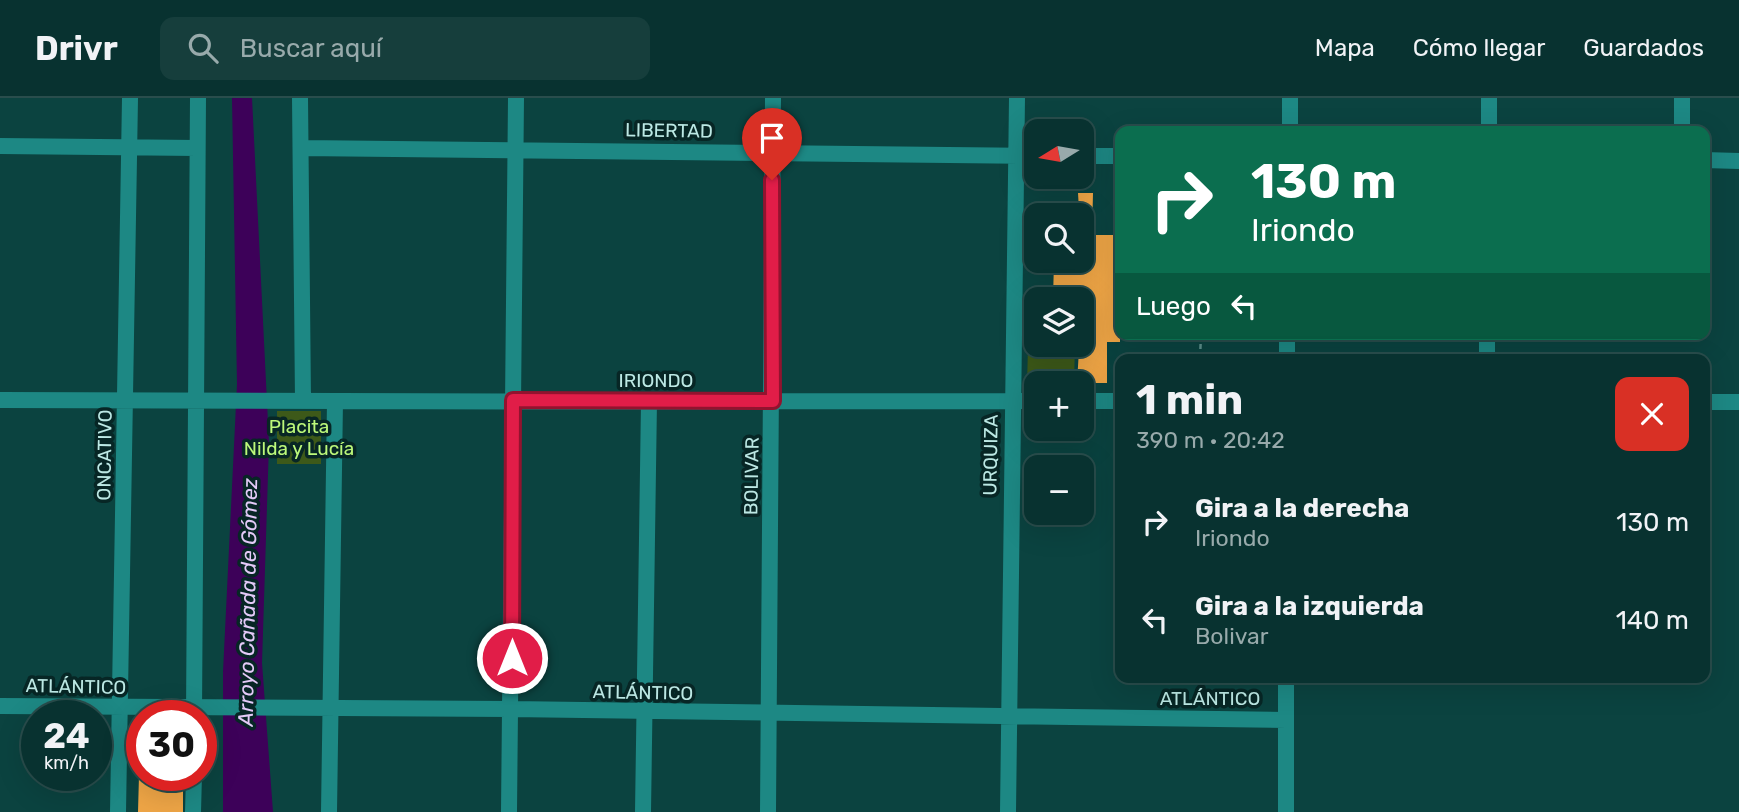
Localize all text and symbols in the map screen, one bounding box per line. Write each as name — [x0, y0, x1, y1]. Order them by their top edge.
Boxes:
search box — [160, 17, 650, 80]
text: Drivr — [35, 29, 118, 68]
icon: search — [184, 29, 222, 67]
text: Buscar aquí — [240, 33, 382, 64]
text: Mapa — [1315, 34, 1375, 62]
text: Cómo llegar — [1413, 34, 1545, 62]
text: Guardados — [1583, 34, 1704, 62]
pin — [742, 108, 802, 180]
street label: LIBERTAD — [625, 118, 713, 143]
icon: arrive — [753, 119, 791, 157]
north arrow — [1024, 119, 1094, 189]
map controls — [1024, 119, 1094, 525]
text: 130 m — [1251, 152, 1396, 210]
icon: right — [1136, 154, 1227, 245]
button: search — [1024, 203, 1094, 273]
text: Iriondo — [1251, 211, 1355, 249]
button: layers — [1024, 287, 1094, 357]
icon: left — [1225, 287, 1263, 325]
text: Luego — [1136, 291, 1211, 322]
street label: IRIONDO — [619, 369, 693, 392]
button: + — [1024, 371, 1094, 441]
text: 1 min — [1136, 375, 1243, 425]
button: close — [1615, 377, 1689, 451]
street label: ONCATIVO — [92, 409, 117, 501]
street label: URQUIZA — [978, 414, 1003, 496]
park label: Placita Nilda y Lucía — [244, 415, 354, 460]
text: 390 m · 20:42 — [1136, 426, 1285, 454]
street label: BOLIVAR — [739, 437, 764, 515]
button: − — [1024, 455, 1094, 525]
water label: Arroyo Cañada de Gómez — [233, 477, 262, 727]
text: Gira a la derecha — [1195, 493, 1409, 524]
icon: right — [1136, 503, 1174, 541]
text: 130 m — [1616, 507, 1689, 538]
text: Iriondo — [1195, 524, 1270, 552]
text: Gira a la izquierda — [1195, 591, 1424, 622]
icon: left — [1136, 601, 1174, 639]
text: 140 m — [1616, 605, 1689, 636]
position arrow — [475, 621, 549, 695]
text: Bolivar — [1195, 622, 1268, 650]
street label: ATLÁNTICO — [25, 674, 127, 699]
street label: ATLÁNTICO — [592, 680, 694, 705]
street label: ATLÁNTICO — [1160, 687, 1260, 710]
speed limit sign: 30 — [126, 700, 217, 791]
text: 24 — [43, 715, 90, 757]
text: km/h — [44, 752, 89, 774]

